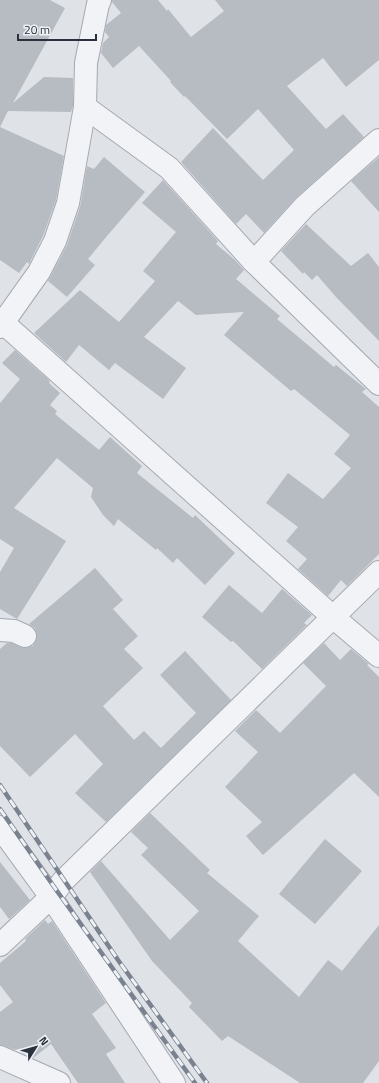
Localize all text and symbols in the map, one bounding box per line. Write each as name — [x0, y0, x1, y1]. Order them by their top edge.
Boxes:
scale bar — [18, 16, 96, 42]
text: 20 m — [24, 20, 50, 39]
north arrow — [16, 1027, 56, 1067]
text: N — [35, 1033, 53, 1049]

